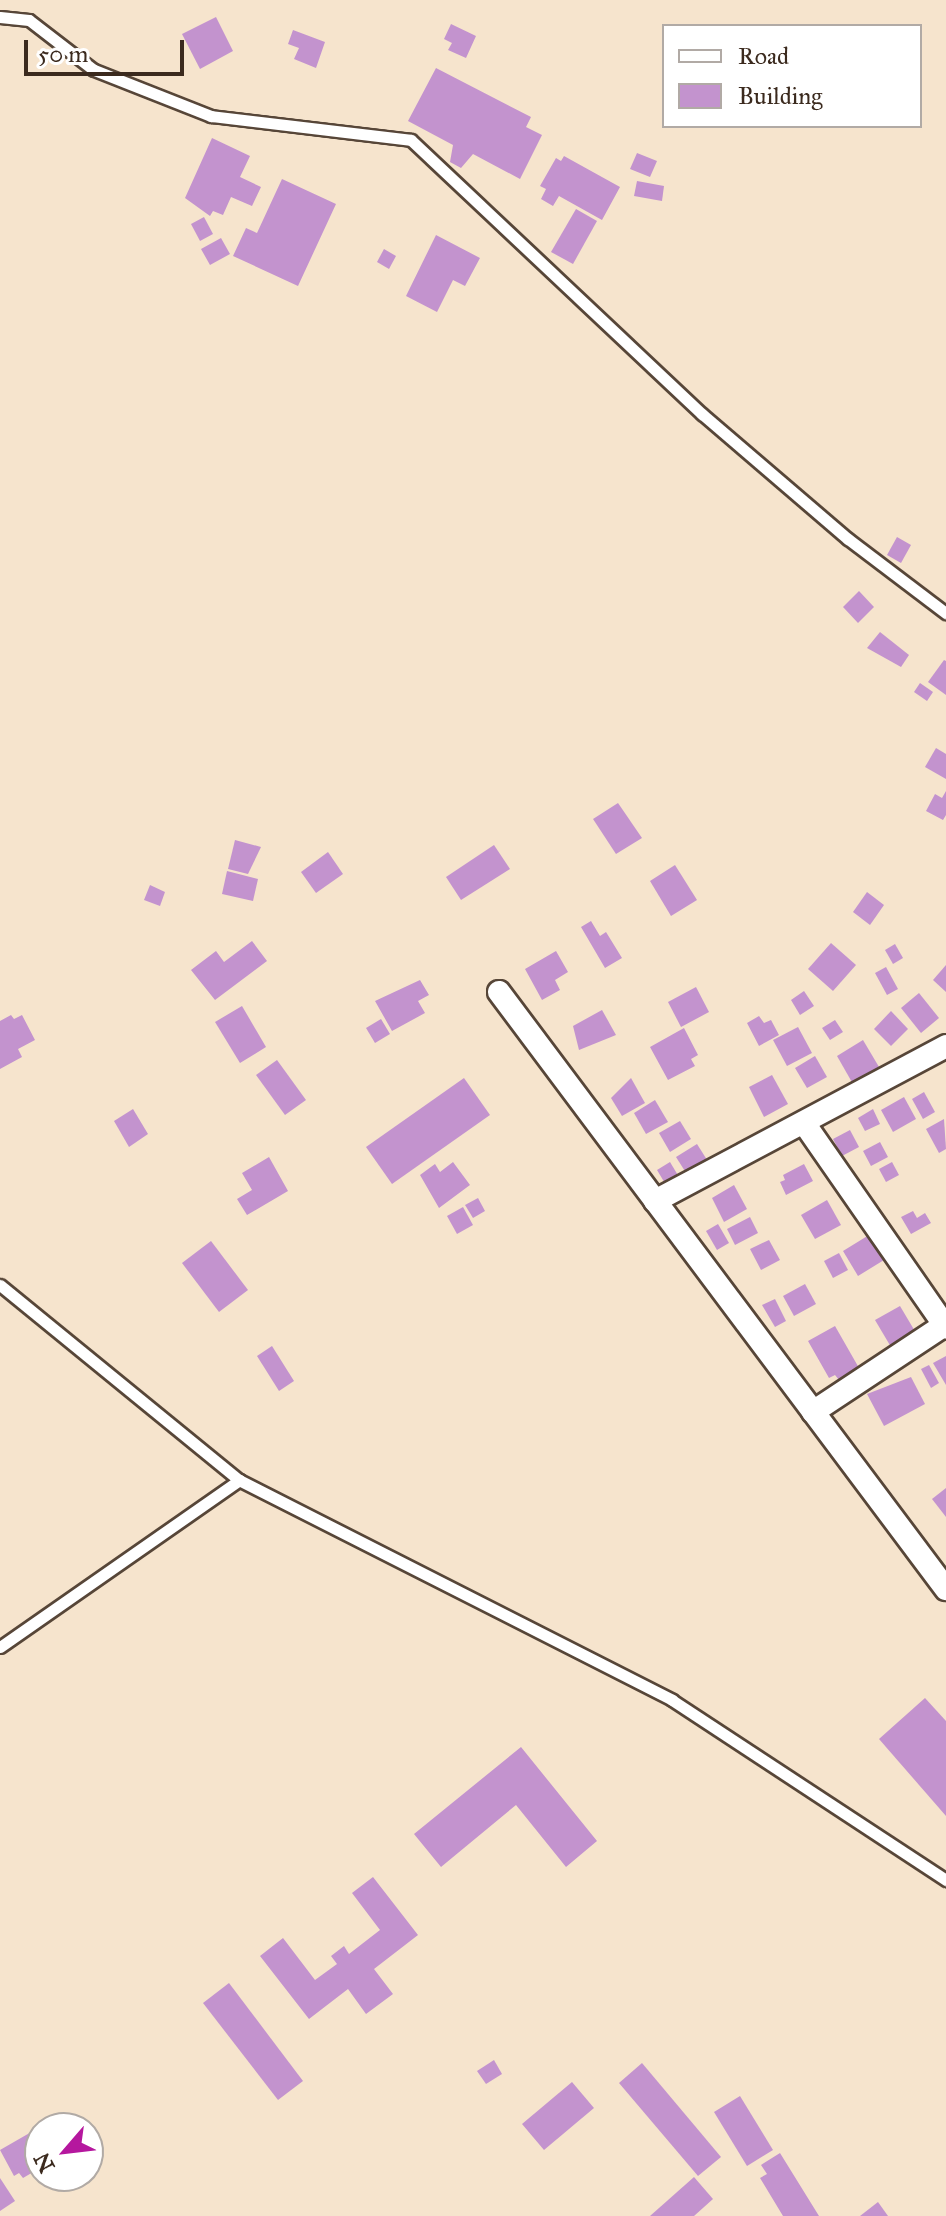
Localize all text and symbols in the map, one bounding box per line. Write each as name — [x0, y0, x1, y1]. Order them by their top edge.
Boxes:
scale bar — [28, 24, 188, 74]
legend — [662, 24, 922, 128]
text: 50 m — [38, 39, 88, 69]
text: Road — [738, 41, 789, 71]
text: Building — [738, 81, 823, 111]
north arrow — [24, 2112, 104, 2192]
text: N — [28, 2148, 60, 2177]

